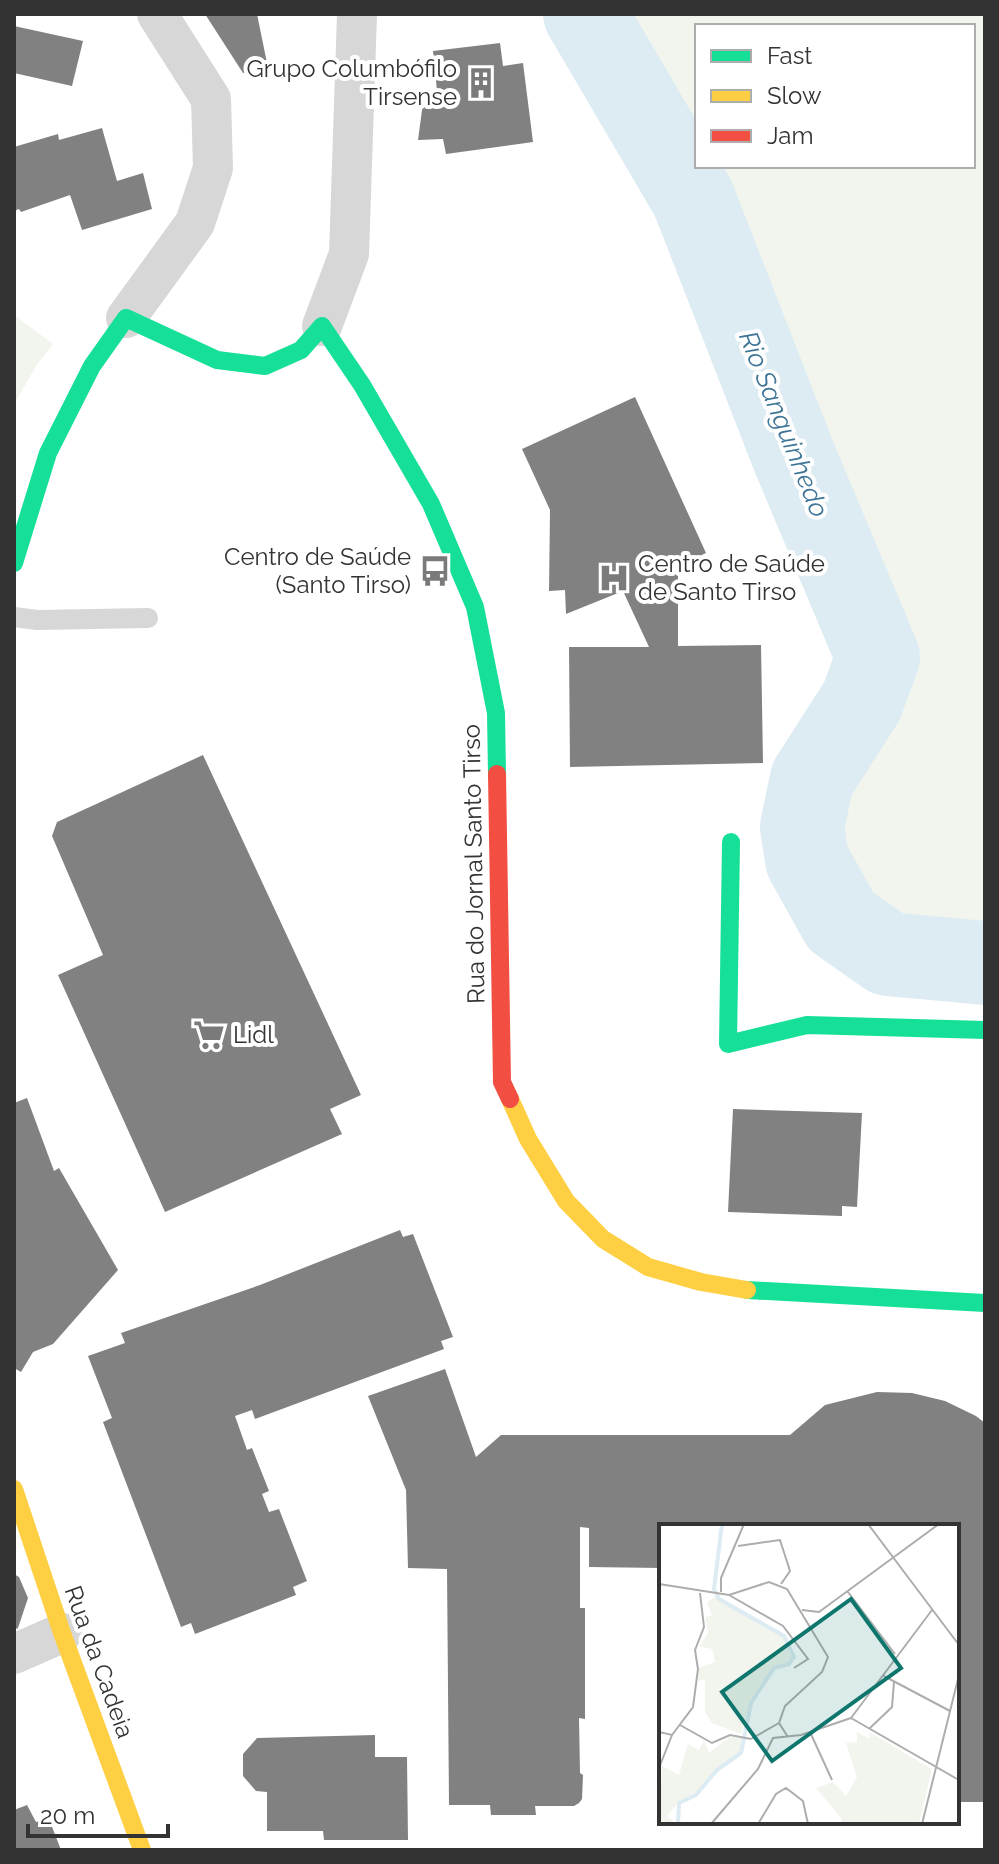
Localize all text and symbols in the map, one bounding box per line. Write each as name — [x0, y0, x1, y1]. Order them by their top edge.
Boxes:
legend — [695, 24, 975, 168]
text: Fast — [767, 41, 812, 70]
place label: Grupo Columbófilo Tirsense — [247, 54, 457, 111]
building icon: Grupo Columbófilo Tirsense — [464, 66, 498, 100]
text: Slow — [767, 81, 822, 110]
text: Jam — [767, 121, 813, 150]
water label: Rio Sanguinhedo — [733, 327, 835, 521]
place label: Centro de Saúde (Santo Tirso) — [224, 542, 411, 599]
place label: Centro de Saúde de Santo Tirso — [638, 549, 825, 606]
bus stop icon: Centro de Saúde (Santo Tirso) — [418, 554, 452, 588]
hospital icon: Centro de Saúde de Santo Tirso — [597, 561, 631, 595]
street label: Rua do Jornal Santo Tirso — [457, 724, 490, 1004]
supermarket icon: Lidl — [192, 1018, 226, 1052]
place label: Lidl — [233, 1020, 274, 1049]
inset map — [659, 1524, 959, 1824]
street label: Rua da Cadeia — [58, 1582, 140, 1742]
scale bar — [28, 1788, 168, 1838]
text: 20 m — [40, 1801, 95, 1830]

